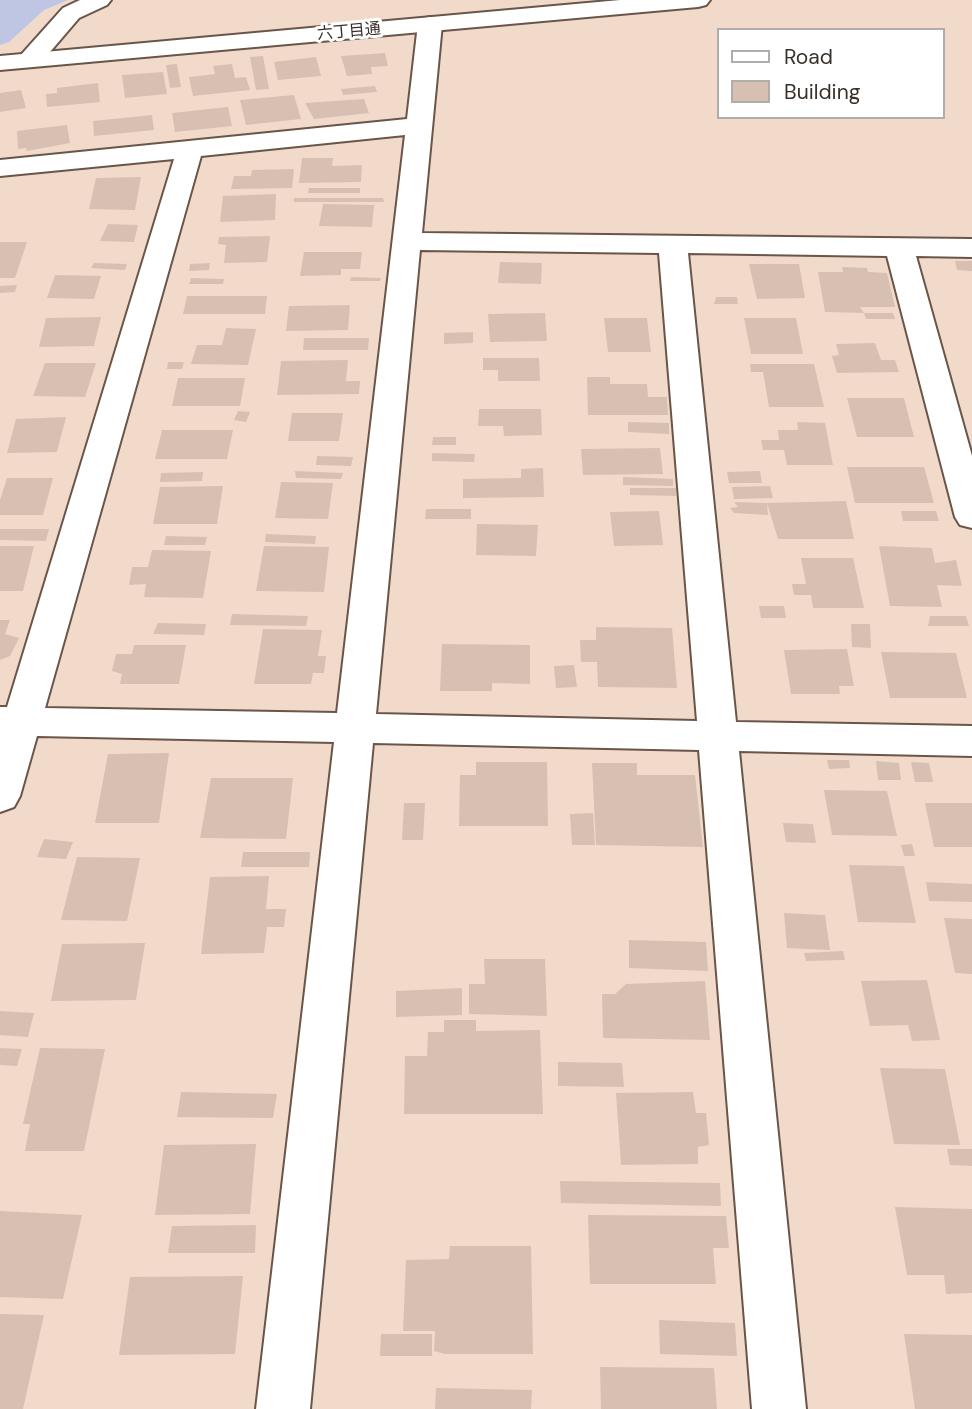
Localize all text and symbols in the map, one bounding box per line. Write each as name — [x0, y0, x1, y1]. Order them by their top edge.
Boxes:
street label: 六丁目通 — [316, 20, 382, 44]
legend — [716, 28, 944, 119]
text: Road — [784, 43, 833, 71]
text: Building — [784, 78, 860, 106]

